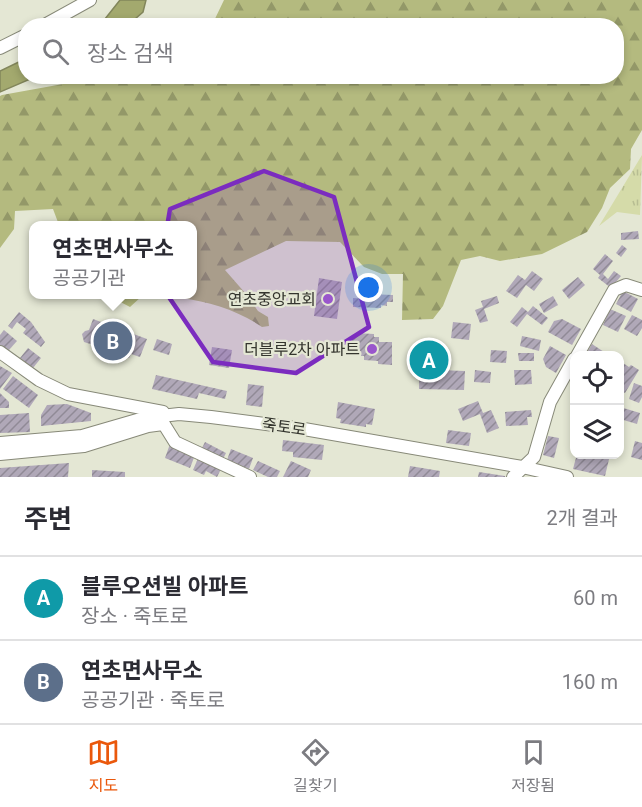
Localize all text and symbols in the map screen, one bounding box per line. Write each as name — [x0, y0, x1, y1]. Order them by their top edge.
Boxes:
search box — [18, 18, 624, 84]
icon: search — [39, 35, 72, 68]
text: 장소 검색 — [87, 41, 173, 66]
popup — [29, 221, 197, 299]
text: 연초면사무소 — [52, 236, 174, 261]
text: 공공기관 — [52, 266, 126, 290]
your location — [354, 273, 383, 302]
place label: 연초중앙교회 — [228, 290, 316, 309]
marker: 연초중앙교회 — [321, 292, 335, 306]
pin: B — [94, 318, 132, 364]
pin: A — [410, 338, 448, 382]
place label: 더블루2차 아파트 — [244, 340, 360, 359]
marker: 더블루2차 아파트 — [365, 342, 379, 356]
map controls — [570, 351, 624, 459]
button: locate — [570, 351, 624, 405]
button: layers — [570, 405, 624, 459]
street label: 죽토로 — [261, 415, 307, 440]
text: 주변 — [24, 504, 72, 534]
text: 2개 결과 — [547, 506, 618, 530]
text: 블루오션빌 아파트 — [81, 574, 248, 599]
text: A — [37, 586, 50, 610]
text: 60 m — [573, 586, 618, 610]
text: 장소 · 죽토로 — [81, 604, 188, 628]
text: 연초면사무소 — [81, 658, 202, 683]
text: B — [37, 670, 50, 694]
text: 160 m — [562, 670, 618, 694]
text: 공공기관 · 죽토로 — [81, 688, 225, 712]
tab: 지도 — [87, 736, 120, 796]
tab: 길찾기 — [293, 736, 337, 796]
tab: 저장됨 — [511, 736, 555, 796]

